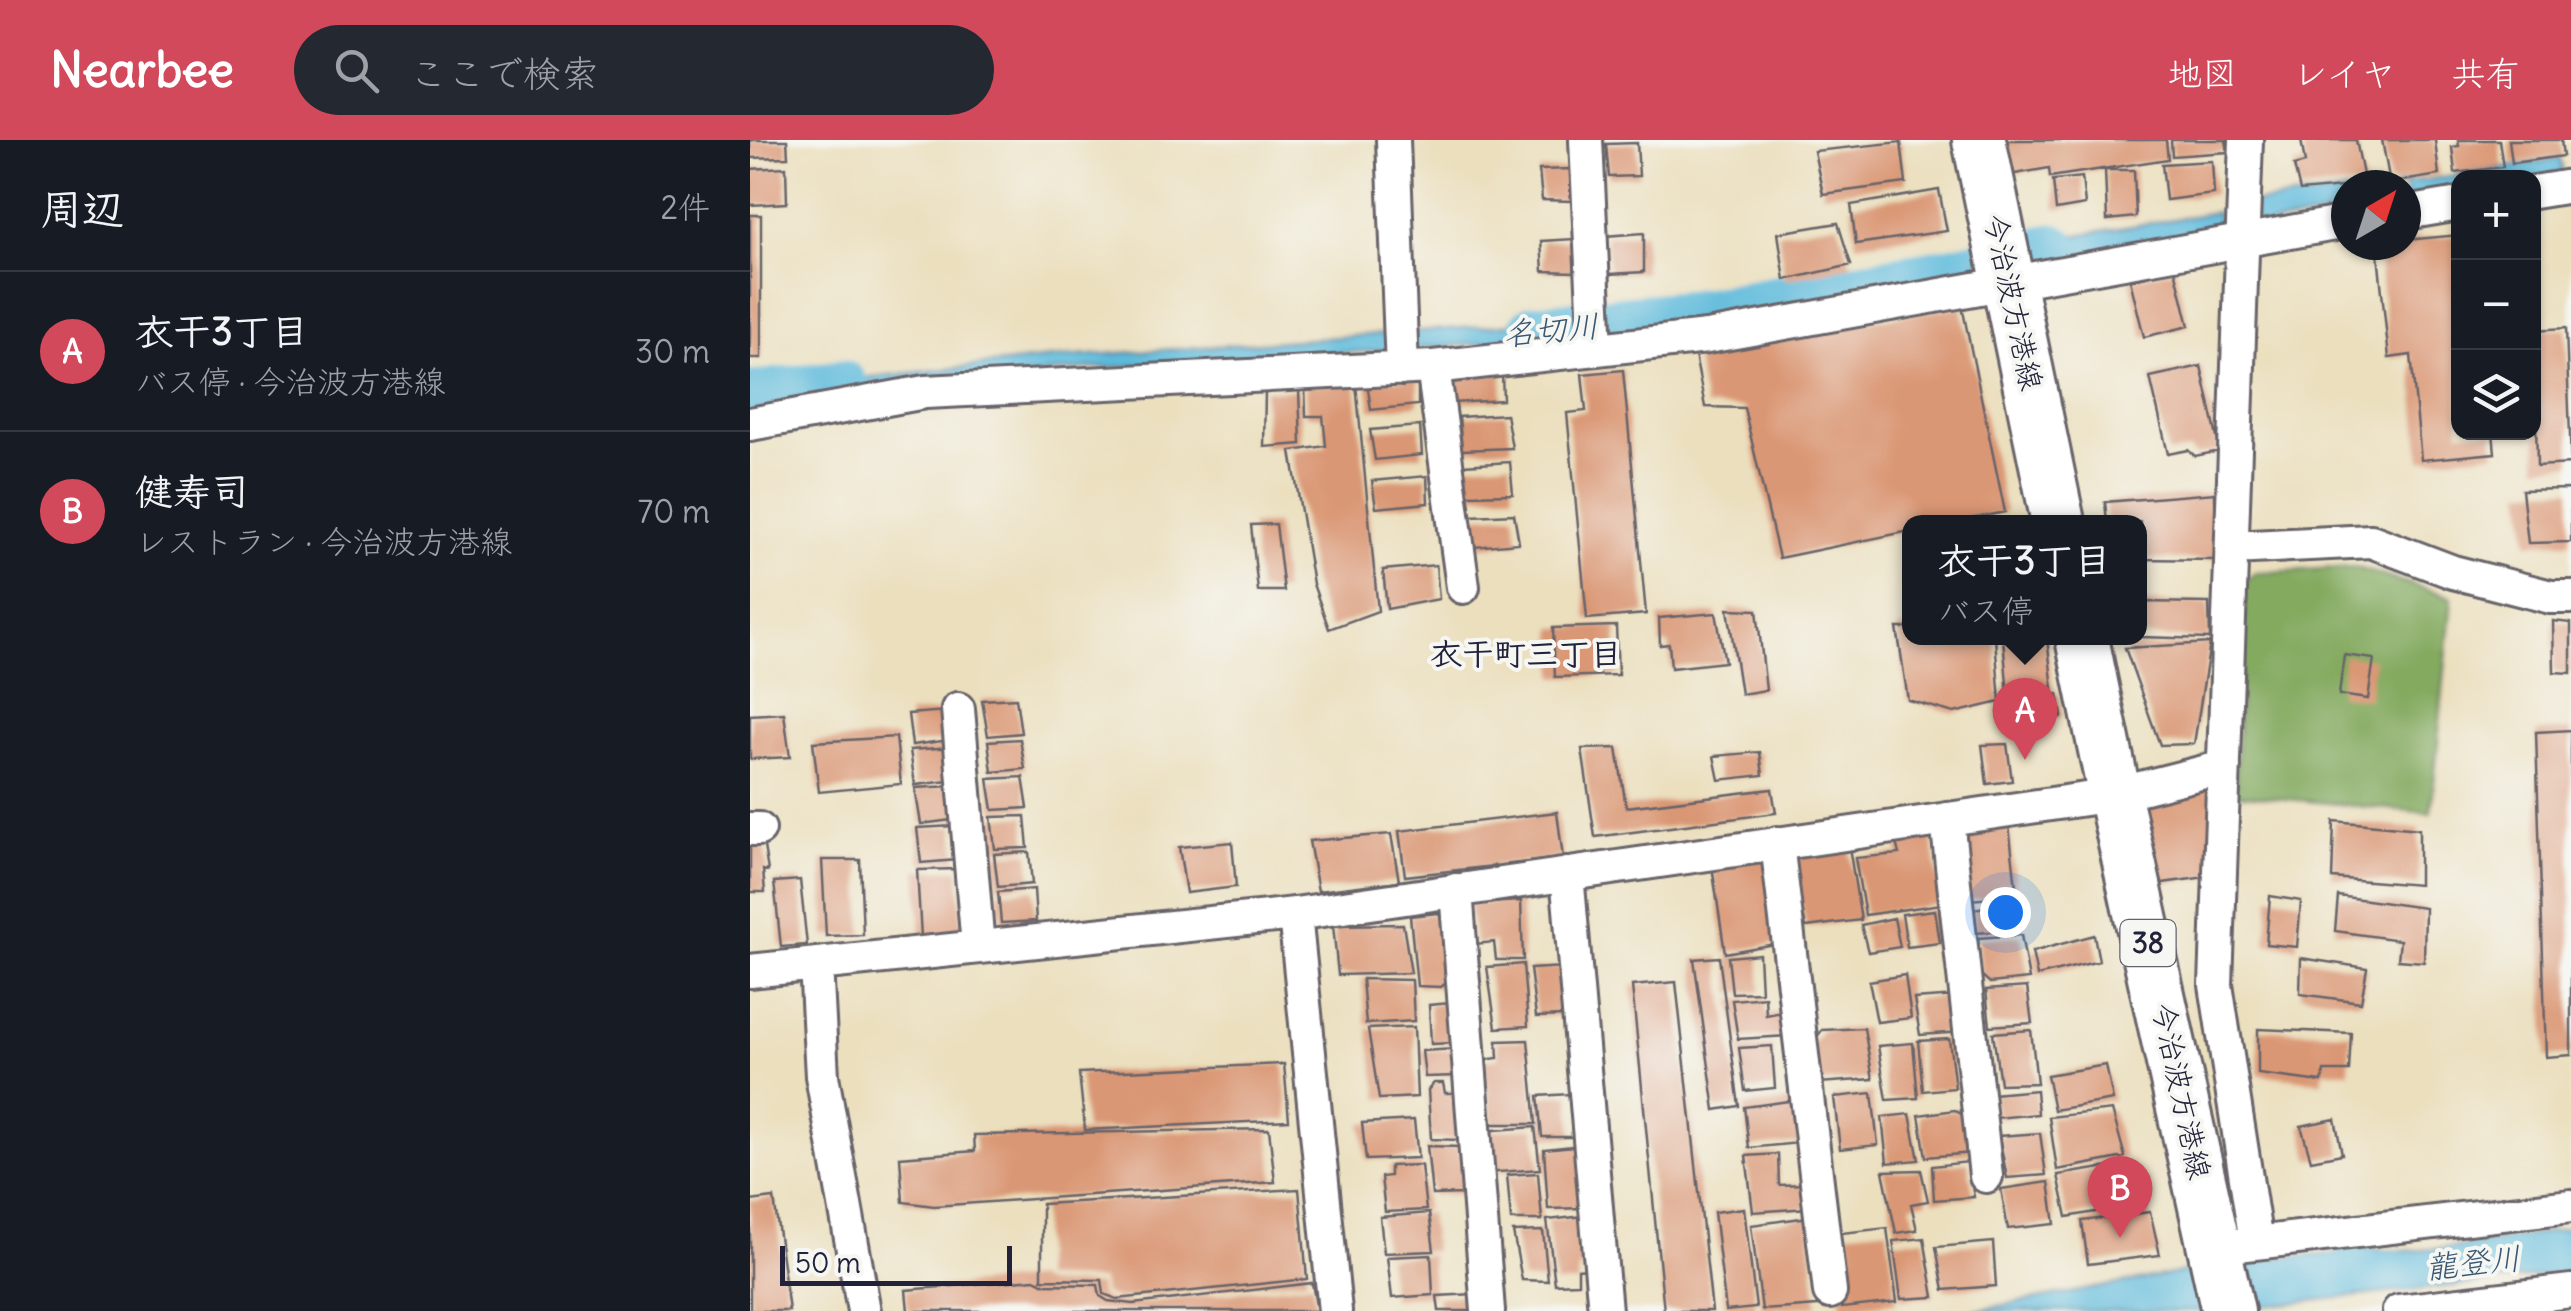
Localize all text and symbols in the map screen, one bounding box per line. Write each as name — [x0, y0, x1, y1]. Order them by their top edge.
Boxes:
search box — [294, 25, 994, 115]
text: Nearbee — [50, 40, 234, 100]
icon: search — [329, 43, 384, 98]
text: ここで検索 — [409, 50, 599, 97]
text: 地図 — [2167, 51, 2237, 95]
text: レイヤ — [2292, 51, 2396, 95]
text: 共有 — [2451, 51, 2521, 95]
north arrow — [2331, 170, 2421, 260]
map controls — [2451, 170, 2541, 440]
button: + — [2451, 170, 2541, 260]
text: 周辺 — [40, 183, 124, 235]
text: 2件 — [660, 187, 710, 228]
street label: 今治波方港線 — [1977, 210, 2051, 394]
button: − — [2451, 260, 2541, 350]
water label: 名切川 — [1501, 305, 1601, 354]
text: 衣干3丁目 — [135, 308, 309, 355]
text: A — [62, 331, 83, 372]
text: 30 m — [635, 331, 710, 372]
button: layers — [2451, 350, 2541, 440]
text: バス停 · 今治波方港線 — [135, 361, 445, 402]
text: 健寿司 — [135, 468, 249, 515]
text: B — [62, 491, 83, 532]
text: 70 m — [638, 491, 710, 532]
popup — [1902, 515, 2147, 645]
text: レストラン · 今治波方港線 — [135, 521, 512, 562]
text: 衣干3丁目 — [1938, 537, 2111, 584]
text: バス停 — [1938, 590, 2034, 631]
district label: 衣干町三丁目 — [1430, 633, 1622, 674]
pin: A — [1992, 678, 2058, 760]
your location — [1980, 887, 2031, 938]
road number: 38 — [2120, 920, 2176, 966]
street label: 今治波方港線 — [2145, 999, 2219, 1183]
pin: B — [2088, 1156, 2152, 1238]
water label: 龍登川 — [2423, 1237, 2523, 1288]
scale bar — [780, 1241, 1012, 1286]
text: 50 m — [795, 1245, 861, 1281]

